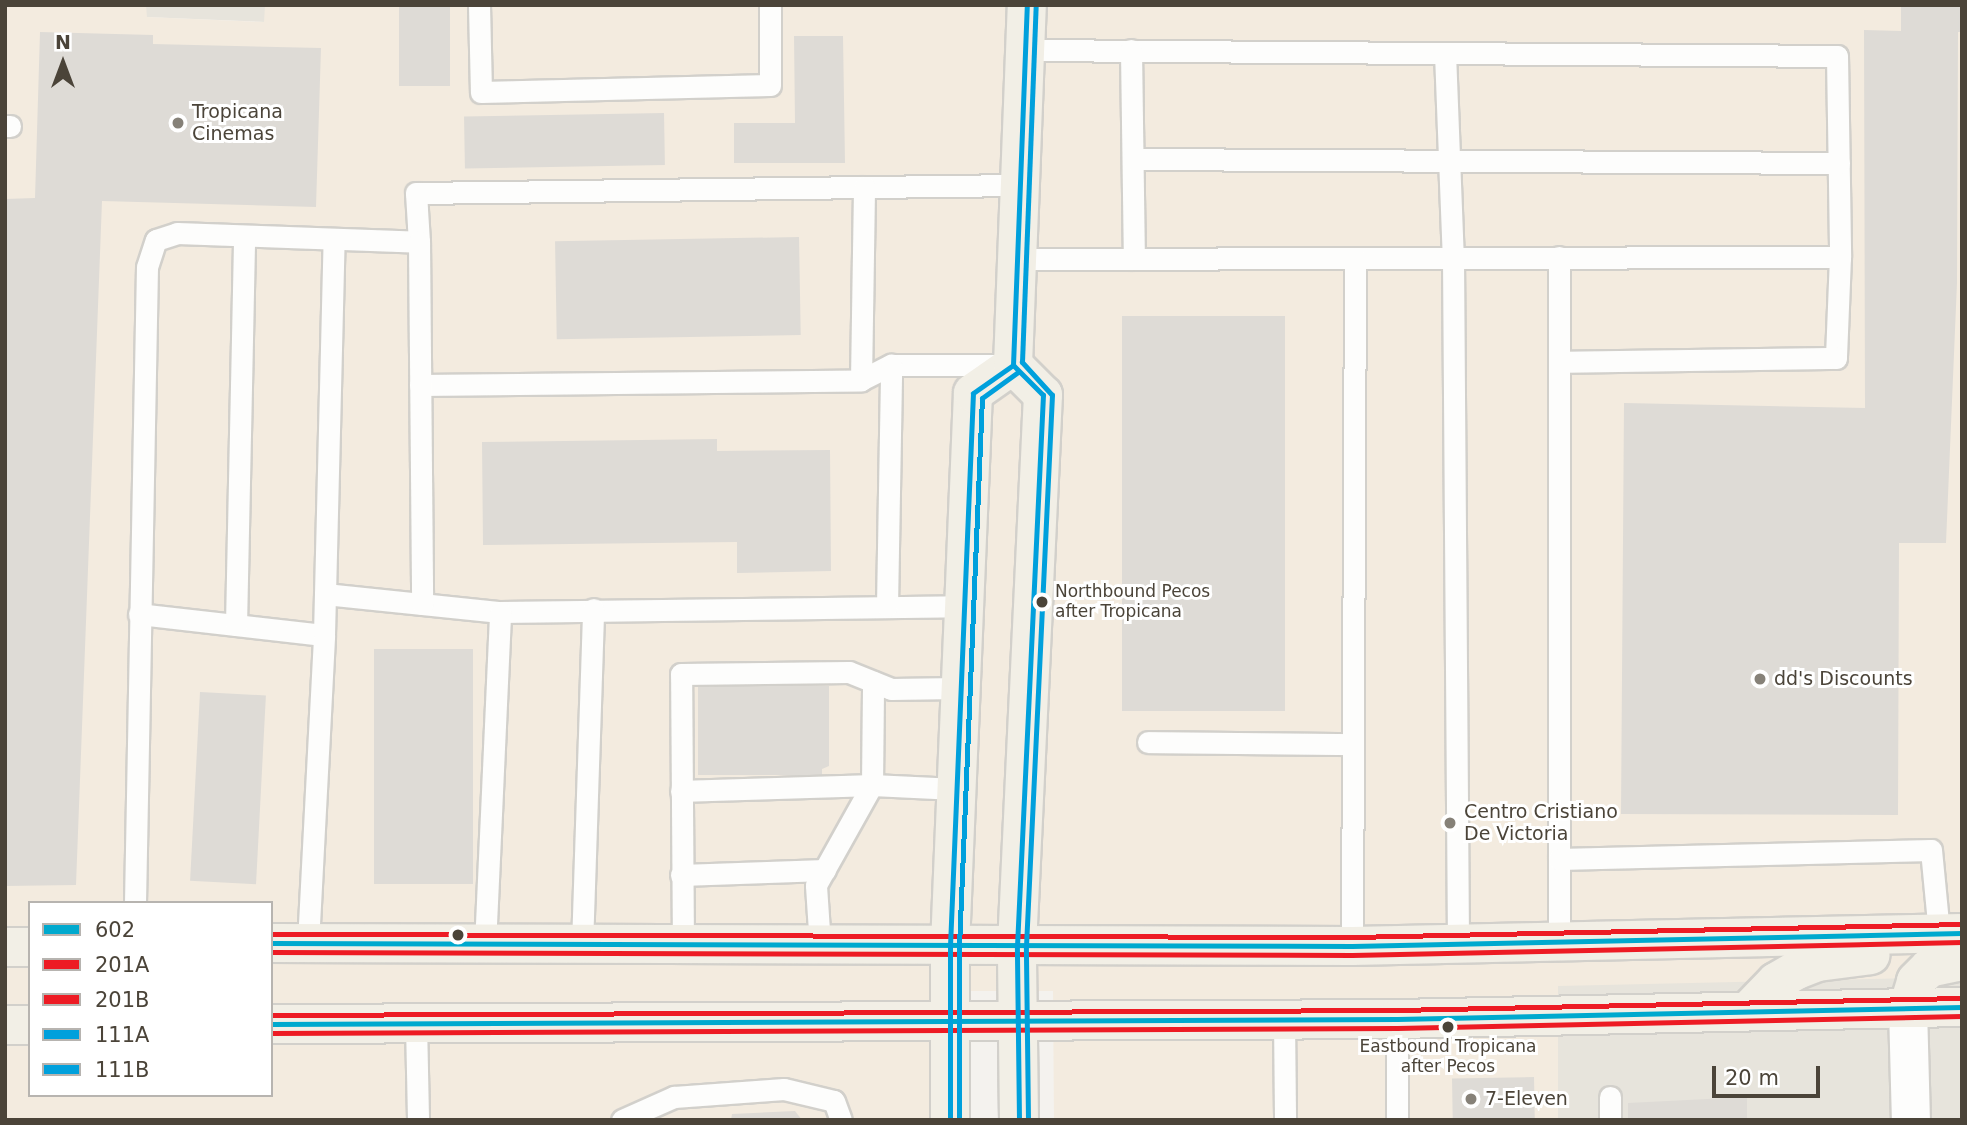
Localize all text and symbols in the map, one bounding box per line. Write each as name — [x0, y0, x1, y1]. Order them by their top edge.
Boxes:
north arrow — [28, 28, 98, 98]
text: N — [55, 31, 71, 53]
place label: Tropicana Cinemas — [192, 101, 283, 145]
marker: Tropicana Cinemas — [170, 115, 186, 131]
place label: Northbound Pecos after Tropicana — [1055, 582, 1210, 622]
marker: Northbound Pecos after Tropicana — [1035, 595, 1049, 609]
place label: dd's Discounts — [1774, 668, 1913, 690]
marker: dd's Discounts — [1752, 671, 1768, 687]
place label: Centro Cristiano De Victoria — [1464, 801, 1618, 845]
marker: Centro Cristiano De Victoria — [1442, 815, 1458, 831]
legend — [28, 901, 273, 1097]
text: 602 — [95, 918, 135, 942]
unlabelled marker — [451, 928, 465, 942]
text: 201A — [95, 953, 149, 977]
text: 201B — [95, 988, 150, 1012]
marker: Eastbound Tropicana after Pecos — [1441, 1020, 1455, 1034]
text: 111A — [95, 1023, 149, 1047]
place label: Eastbound Tropicana after Pecos — [1360, 1037, 1536, 1077]
scale bar — [1715, 1052, 1824, 1096]
text: 111B — [95, 1058, 150, 1082]
text: 20 m — [1725, 1066, 1779, 1090]
place label: 7-Eleven — [1485, 1088, 1568, 1110]
marker: 7-Eleven — [1463, 1091, 1479, 1107]

